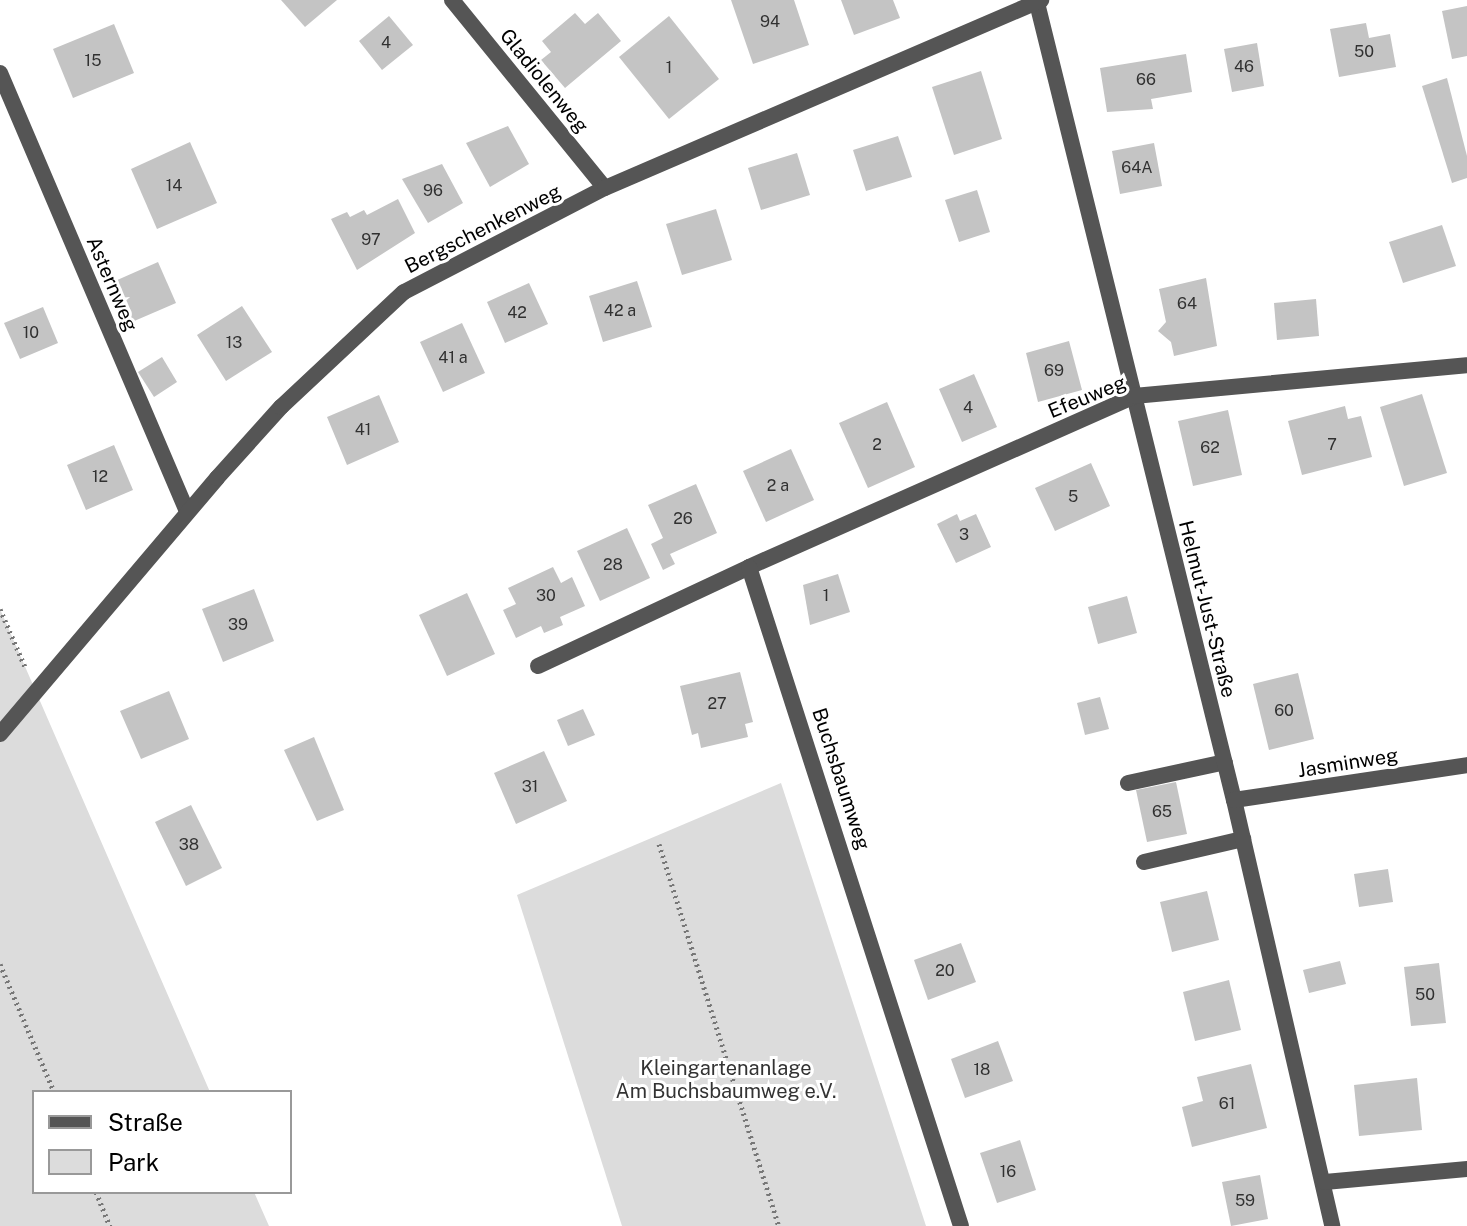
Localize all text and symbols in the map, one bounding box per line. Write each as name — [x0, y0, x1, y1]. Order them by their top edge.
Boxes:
house number: 94 — [760, 12, 780, 32]
street label: Gladiolenweg — [495, 24, 593, 138]
house number: 4 — [381, 33, 391, 53]
house number: 50 — [1354, 42, 1374, 62]
house number: 15 — [85, 51, 101, 71]
house number: 46 — [1234, 57, 1254, 77]
house number: 1 — [666, 58, 672, 78]
house number: 66 — [1136, 70, 1156, 90]
house number: 64A — [1121, 158, 1153, 178]
house number: 14 — [166, 176, 182, 196]
street label: Bergschenkenweg — [401, 179, 565, 279]
house number: 96 — [423, 181, 443, 201]
house number: 97 — [361, 230, 381, 250]
street label: Asternweg — [81, 233, 143, 335]
house number: 64 — [1177, 294, 1197, 314]
house number: 42 a — [604, 301, 636, 321]
house number: 42 — [507, 303, 527, 323]
house number: 10 — [23, 323, 39, 343]
house number: 13 — [226, 333, 242, 353]
house number: 41 a — [438, 348, 468, 368]
house number: 69 — [1044, 361, 1064, 381]
street label: Efeuweg — [1044, 370, 1130, 424]
house number: 4 — [963, 398, 973, 418]
house number: 41 — [355, 420, 371, 440]
house number: 2 — [872, 435, 882, 455]
house number: 7 — [1327, 435, 1337, 455]
house number: 62 — [1200, 438, 1220, 458]
house number: 12 — [92, 467, 108, 487]
house number: 2 a — [767, 476, 789, 496]
house number: 5 — [1068, 487, 1078, 507]
house number: 26 — [673, 509, 693, 529]
street label: Helmut-Just-Straße — [1173, 518, 1241, 700]
house number: 3 — [959, 525, 969, 545]
house number: 28 — [603, 555, 623, 575]
house number: 30 — [536, 586, 556, 606]
house number: 1 — [823, 586, 829, 606]
house number: 39 — [228, 615, 248, 635]
house number: 27 — [707, 694, 727, 714]
house number: 60 — [1274, 701, 1294, 721]
street label: Buchsbaumweg — [807, 705, 875, 853]
street label: Jasminweg — [1296, 743, 1400, 783]
house number: 31 — [522, 777, 538, 797]
house number: 65 — [1152, 802, 1172, 822]
house number: 38 — [179, 835, 199, 855]
house number: 20 — [935, 961, 955, 981]
house number: 50 — [1415, 985, 1435, 1005]
park label: Kleingartenanlage Am Buchsbaumweg e.V. — [615, 1056, 837, 1103]
house number: 18 — [974, 1060, 990, 1080]
legend — [32, 1090, 292, 1194]
house number: 61 — [1219, 1094, 1235, 1114]
text: Straße — [108, 1108, 183, 1136]
text: Park — [108, 1148, 159, 1176]
house number: 16 — [1000, 1162, 1016, 1182]
house number: 59 — [1235, 1191, 1255, 1211]

